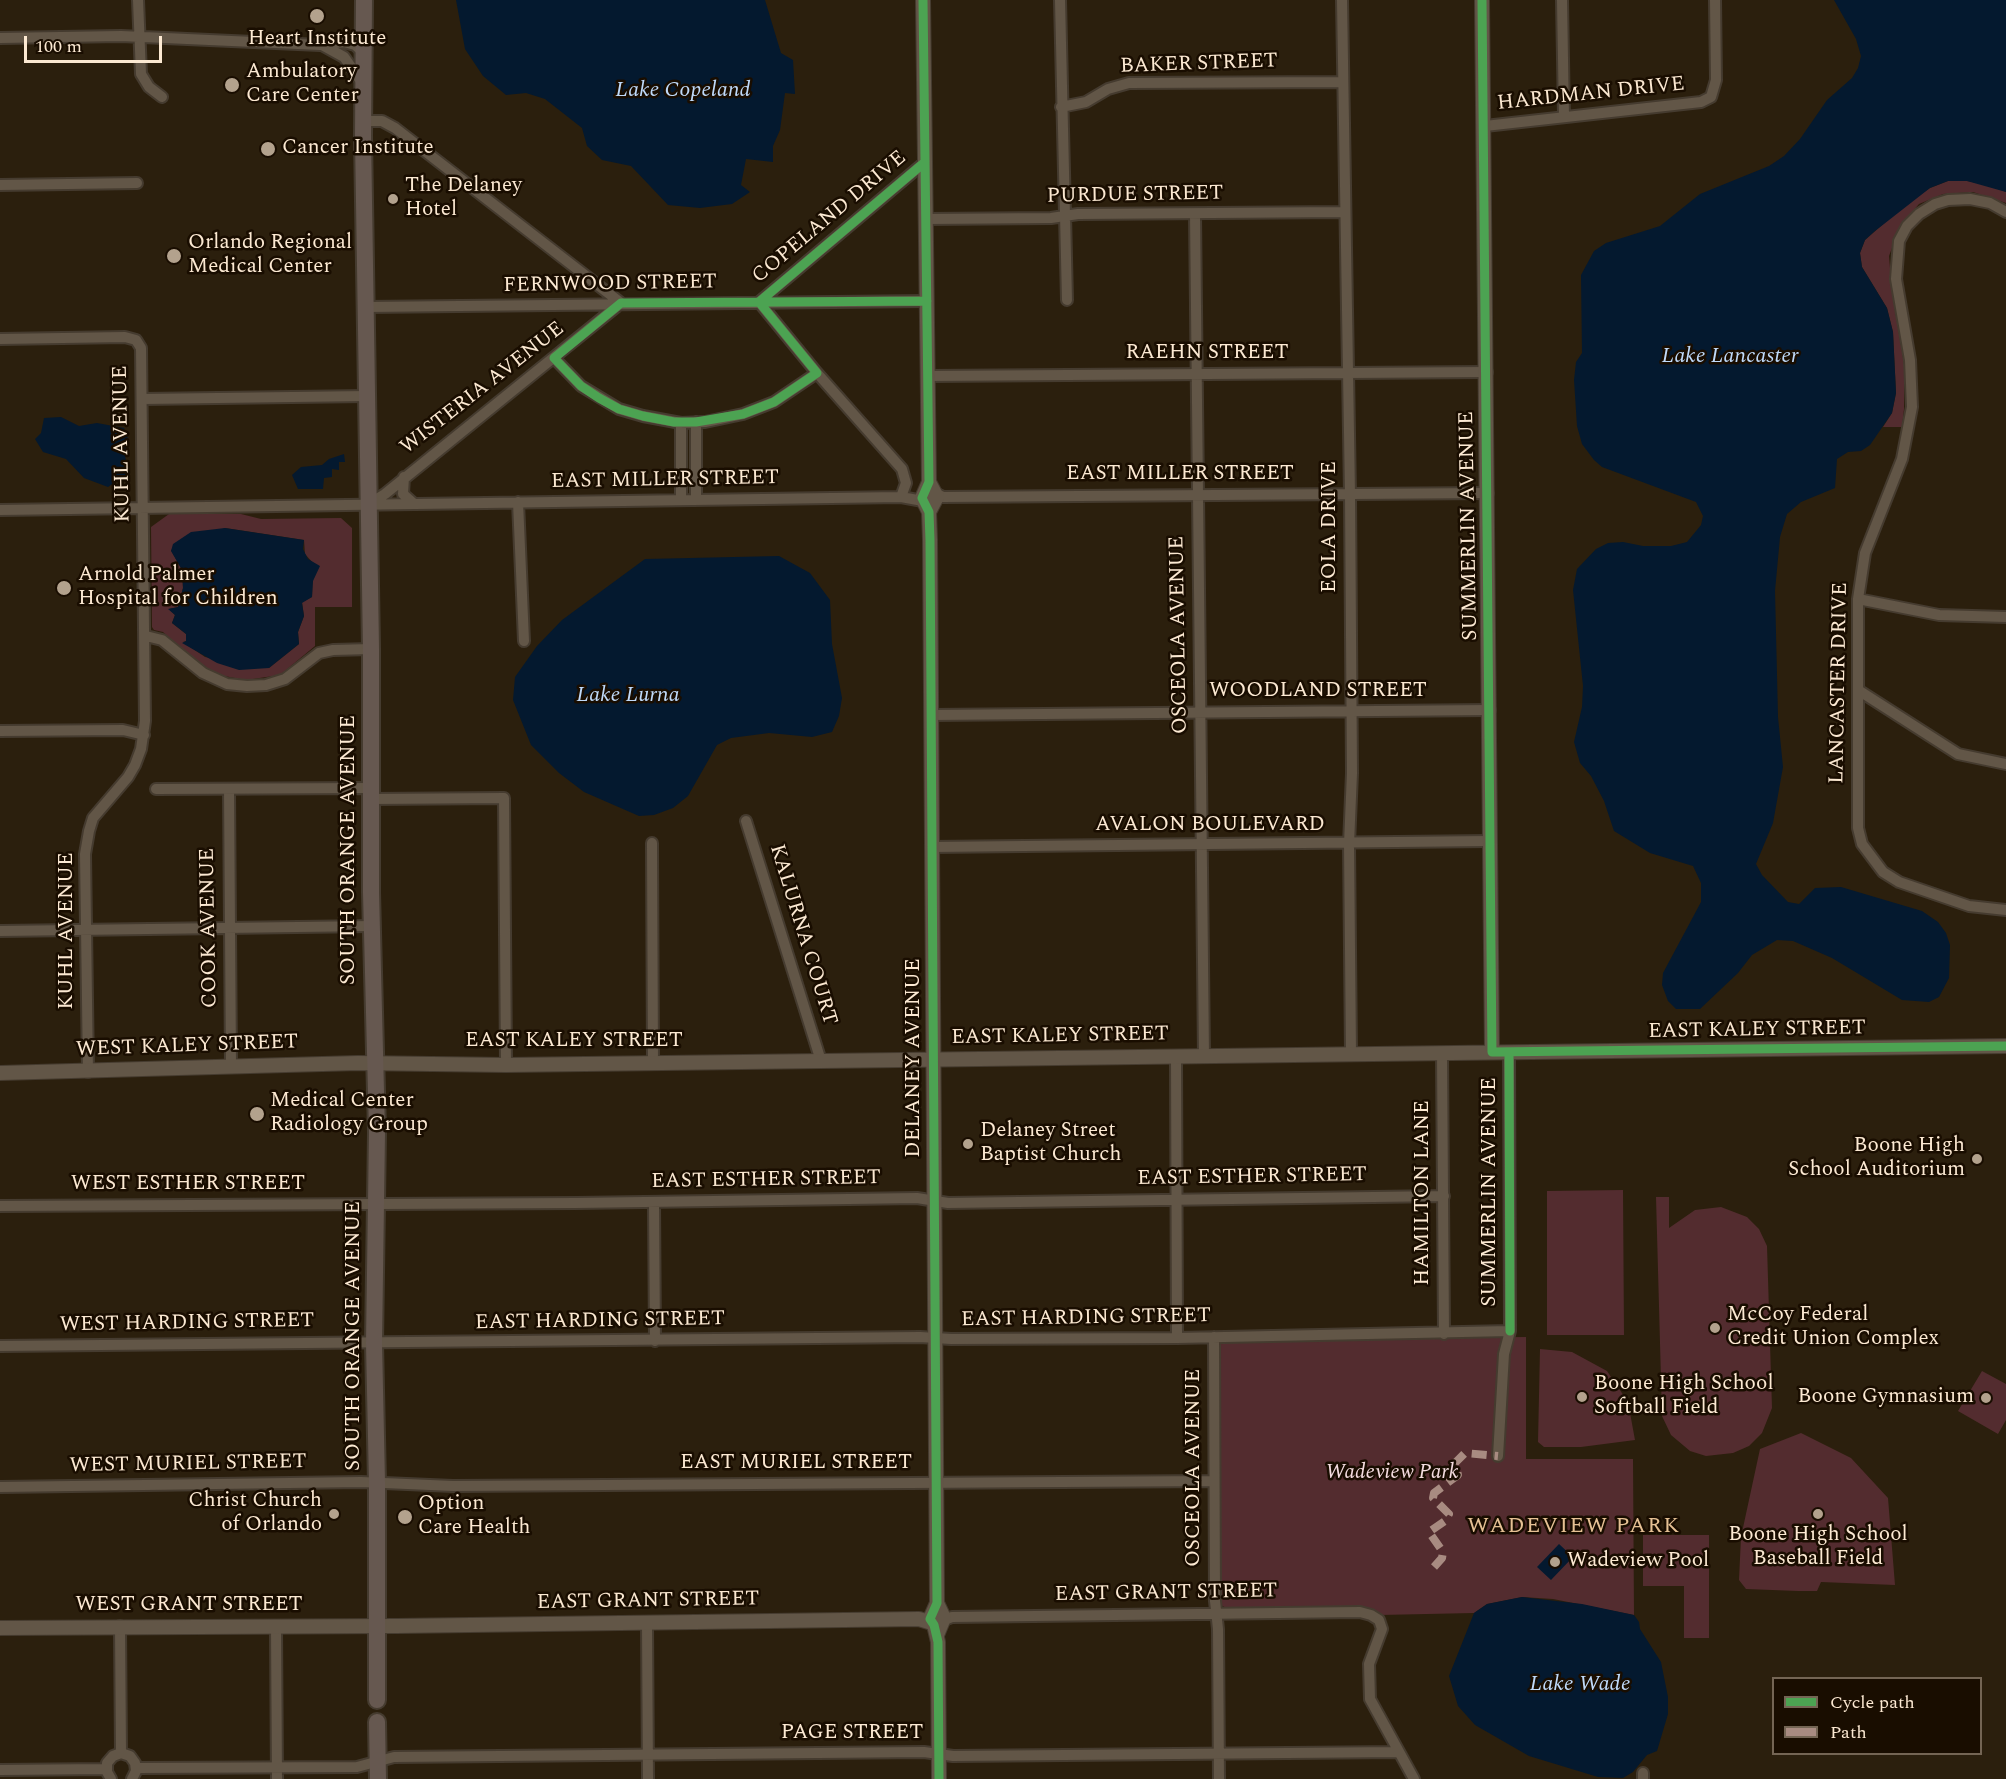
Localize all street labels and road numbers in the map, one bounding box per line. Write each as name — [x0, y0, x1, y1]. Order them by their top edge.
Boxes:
street label: BAKER STREET — [1120, 50, 1278, 80]
street label: HARDMAN DRIVE — [1496, 73, 1686, 117]
street label: COPELAND DRIVE — [748, 146, 912, 290]
street label: PURDUE STREET — [1046, 182, 1224, 210]
street label: FERNWOOD STREET — [503, 271, 717, 299]
street label: WISTERIA AVENUE — [396, 317, 570, 461]
street label: RAEHN STREET — [1125, 341, 1289, 367]
street label: KUHL AVENUE — [109, 365, 137, 523]
street label: SUMMERLIN AVENUE — [1455, 411, 1485, 641]
street label: EOLA DRIVE — [1318, 461, 1344, 593]
street label: EAST MILLER STREET — [1066, 462, 1294, 488]
street label: EAST MILLER STREET — [551, 466, 779, 496]
street label: OSCEOLA AVENUE — [1166, 536, 1194, 734]
street label: LANCASTER DRIVE — [1826, 582, 1854, 784]
street label: WOODLAND STREET — [1209, 679, 1427, 705]
street label: SOUTH ORANGE AVENUE — [337, 715, 363, 985]
street label: AVALON BOULEVARD — [1095, 813, 1325, 839]
street label: KALURNA COURT — [763, 842, 841, 1028]
street label: COOK AVENUE — [196, 848, 224, 1008]
street label: KUHL AVENUE — [55, 852, 81, 1010]
street label: DELANEY AVENUE — [902, 958, 928, 1158]
street label: EAST KALEY STREET — [1648, 1017, 1866, 1045]
street label: EAST KALEY STREET — [951, 1023, 1169, 1051]
street label: EAST KALEY STREET — [465, 1029, 683, 1055]
street label: WEST KALEY STREET — [75, 1031, 299, 1063]
street label: SUMMERLIN AVENUE — [1478, 1077, 1504, 1307]
street label: HAMILTON LANE — [1411, 1100, 1437, 1286]
street label: EAST ESTHER STREET — [1137, 1163, 1367, 1193]
street label: EAST ESTHER STREET — [651, 1166, 881, 1196]
street label: WEST ESTHER STREET — [71, 1172, 305, 1198]
street label: SOUTH ORANGE AVENUE — [342, 1201, 368, 1471]
street label: EAST HARDING STREET — [961, 1304, 1211, 1334]
street label: EAST HARDING STREET — [475, 1307, 725, 1337]
street label: WEST HARDING STREET — [59, 1309, 315, 1339]
street label: OSCEOLA AVENUE — [1182, 1369, 1208, 1567]
street label: WEST MURIEL STREET — [69, 1450, 307, 1480]
street label: EAST MURIEL STREET — [680, 1451, 912, 1477]
street label: EAST GRANT STREET — [1054, 1579, 1278, 1609]
street label: EAST GRANT STREET — [536, 1587, 760, 1617]
street label: WEST GRANT STREET — [75, 1593, 303, 1619]
street label: PAGE STREET — [781, 1721, 923, 1747]

